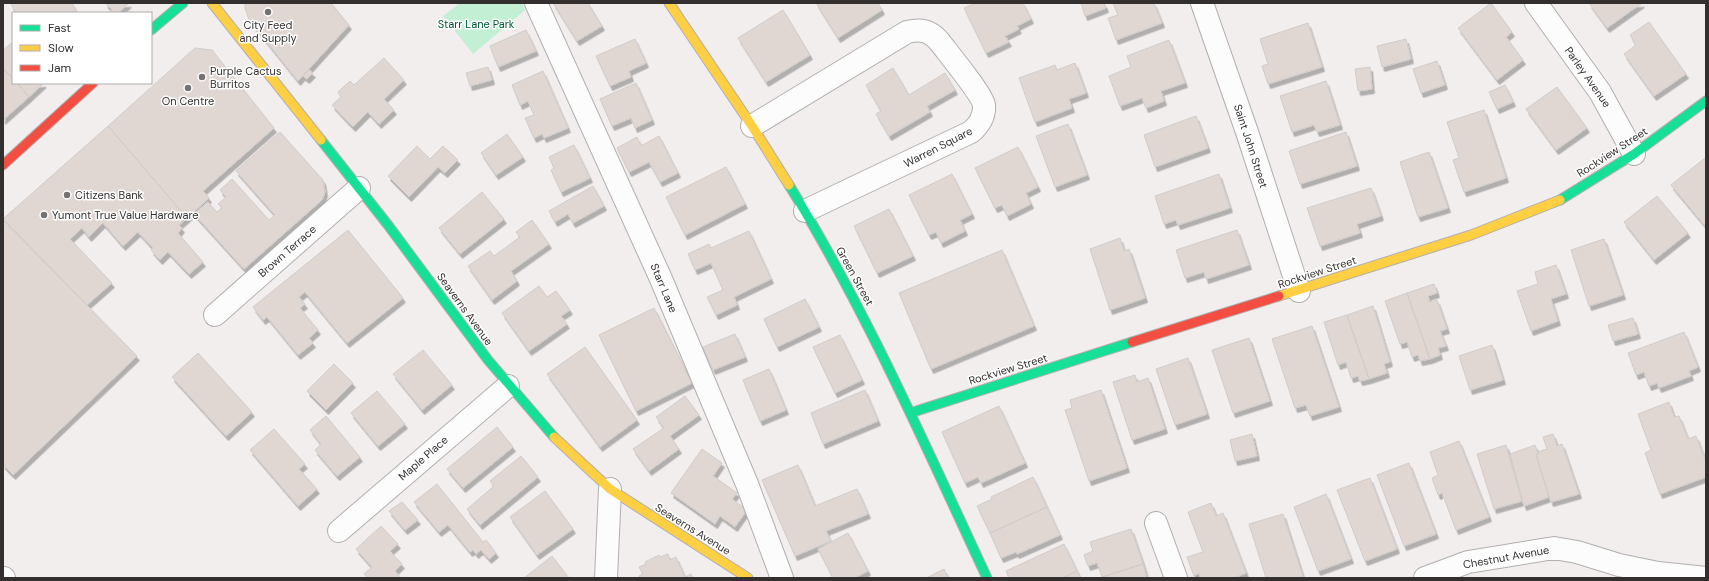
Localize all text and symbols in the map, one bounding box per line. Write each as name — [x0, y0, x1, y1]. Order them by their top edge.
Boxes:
marker: City Feed and Supply — [263, 7, 273, 17]
legend — [12, 12, 152, 84]
park label: Starr Lane Park — [438, 17, 515, 31]
place label: City Feed and Supply — [239, 18, 297, 45]
text: Fast — [48, 20, 71, 36]
text: Slow — [48, 40, 74, 56]
street label: Parley Avenue — [1562, 44, 1614, 110]
text: Jam — [48, 60, 71, 76]
place label: Purple Cactus Burritos — [210, 64, 281, 91]
marker: Purple Cactus Burritos — [197, 72, 207, 82]
marker: On Centre — [183, 83, 193, 93]
place label: On Centre — [162, 94, 214, 108]
street label: Saint John Street — [1231, 102, 1271, 190]
street label: Warren Square — [901, 124, 975, 170]
street label: Rockview Street — [1574, 124, 1650, 180]
place label: Citizens Bank — [75, 188, 143, 202]
marker: Citizens Bank — [62, 190, 72, 200]
place label: Yumont True Value Hardware — [52, 208, 199, 222]
marker: Yumont True Value Hardware — [39, 210, 49, 220]
street label: Brown Terrace — [255, 222, 319, 280]
street label: Green Street — [833, 244, 877, 308]
street label: Rockview Street — [1276, 253, 1358, 291]
street label: Starr Lane — [647, 261, 681, 315]
street label: Seaverns Avenue — [434, 270, 496, 348]
street label: Rockview Street — [967, 350, 1049, 388]
street label: Maple Place — [395, 433, 451, 483]
street label: Seaverns Avenue — [653, 500, 733, 558]
street label: Chestnut Avenue — [1462, 543, 1550, 571]

